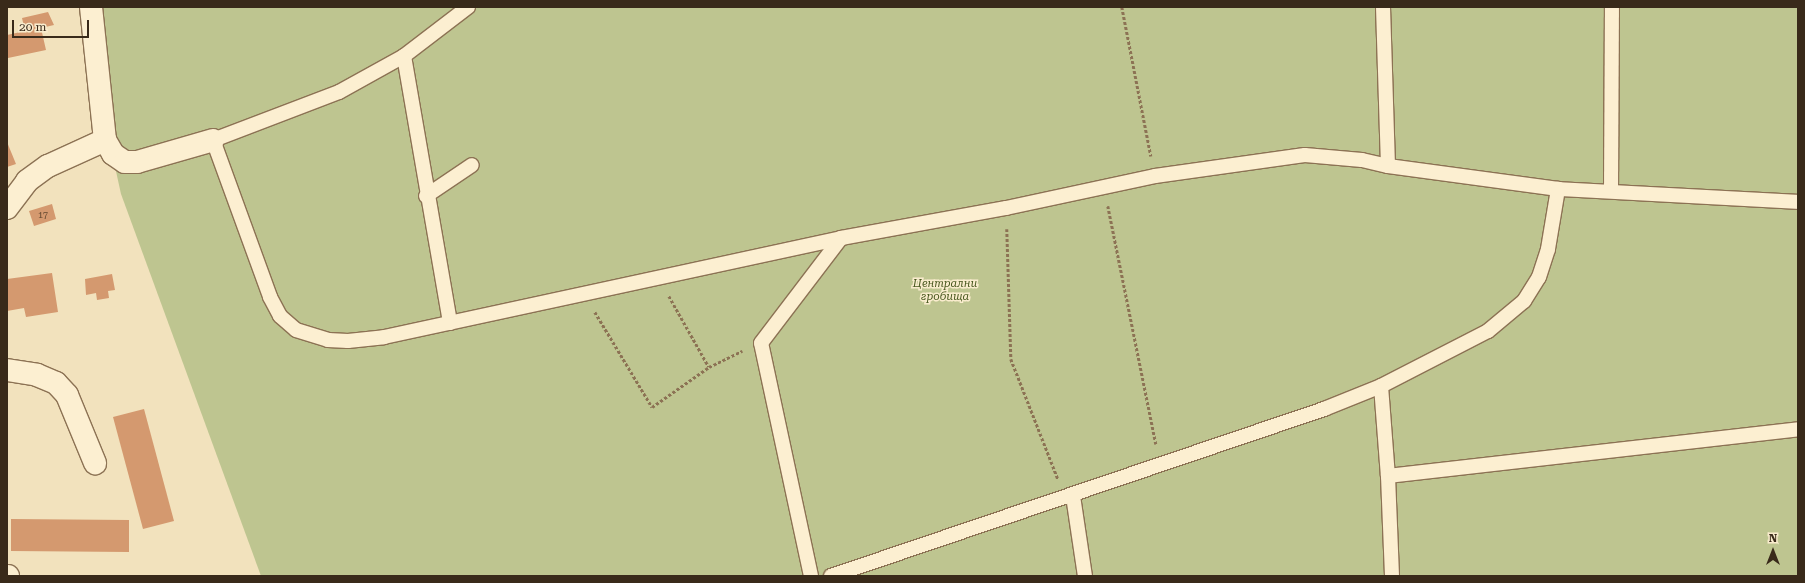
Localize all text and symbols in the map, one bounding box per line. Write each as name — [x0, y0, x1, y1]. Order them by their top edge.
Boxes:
scale bar — [14, 12, 91, 38]
text: 20 m — [19, 20, 46, 34]
house number: 17 — [38, 210, 48, 220]
park label: Централни гробища — [913, 278, 977, 304]
north arrow — [1753, 531, 1793, 571]
text: N — [1769, 532, 1777, 545]

